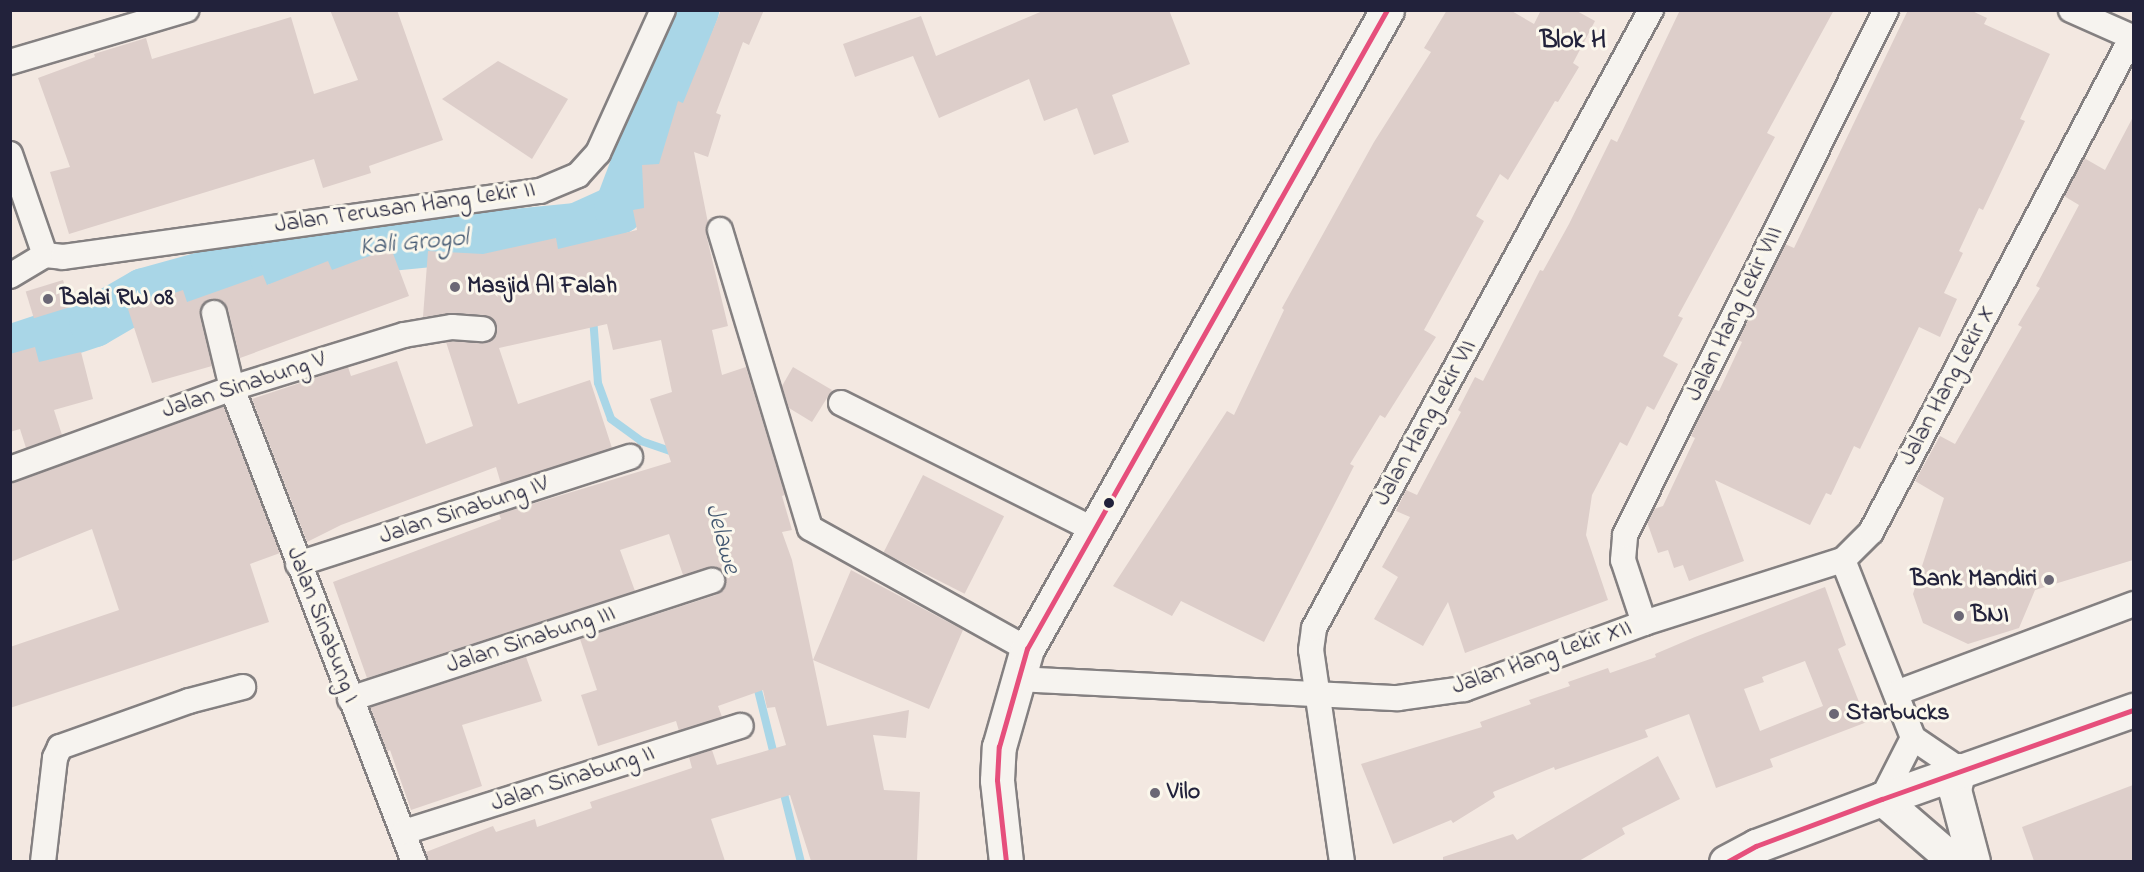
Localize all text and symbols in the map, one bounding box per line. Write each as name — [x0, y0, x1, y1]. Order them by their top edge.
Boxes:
district label: Blok H — [1540, 26, 1606, 58]
street label: Jalan Terusan Hang Lekir II — [273, 175, 537, 241]
street label: Jalan Hang Lekir VIII — [1680, 222, 1790, 406]
water label: Kali Grogol — [358, 224, 470, 264]
place label: Masjid Al Falah — [467, 273, 617, 301]
marker: Masjid Al Falah — [448, 280, 462, 294]
place label: Balai RW 08 — [60, 285, 174, 313]
marker: Balai RW 08 — [41, 292, 55, 306]
street label: Jalan Hang Lekir X — [1894, 301, 2002, 471]
street label: Jalan Hang Lekir VII — [1368, 335, 1484, 511]
street label: Jalan Sinabung V — [159, 346, 329, 426]
street label: Jalan Sinabung IV — [376, 470, 552, 552]
unlabelled marker — [1103, 497, 1115, 509]
water label: Jelawe — [696, 500, 746, 578]
street label: Jalan Sinabung I — [279, 543, 365, 707]
place label: Bank Mandiri — [1911, 566, 2037, 594]
marker: Bank Mandiri — [2042, 573, 2056, 587]
street label: Jalan Sinabung III — [443, 599, 619, 681]
place label: BNI — [1971, 602, 2009, 630]
marker: BNI — [1952, 609, 1966, 623]
street label: Jalan Hang Lekir XII — [1448, 614, 1636, 702]
place label: Starbucks — [1846, 700, 1950, 728]
marker: Starbucks — [1827, 707, 1841, 721]
street label: Jalan Sinabung II — [488, 739, 658, 819]
place label: Vilo — [1167, 779, 1200, 807]
marker: Vilo — [1148, 786, 1162, 800]

